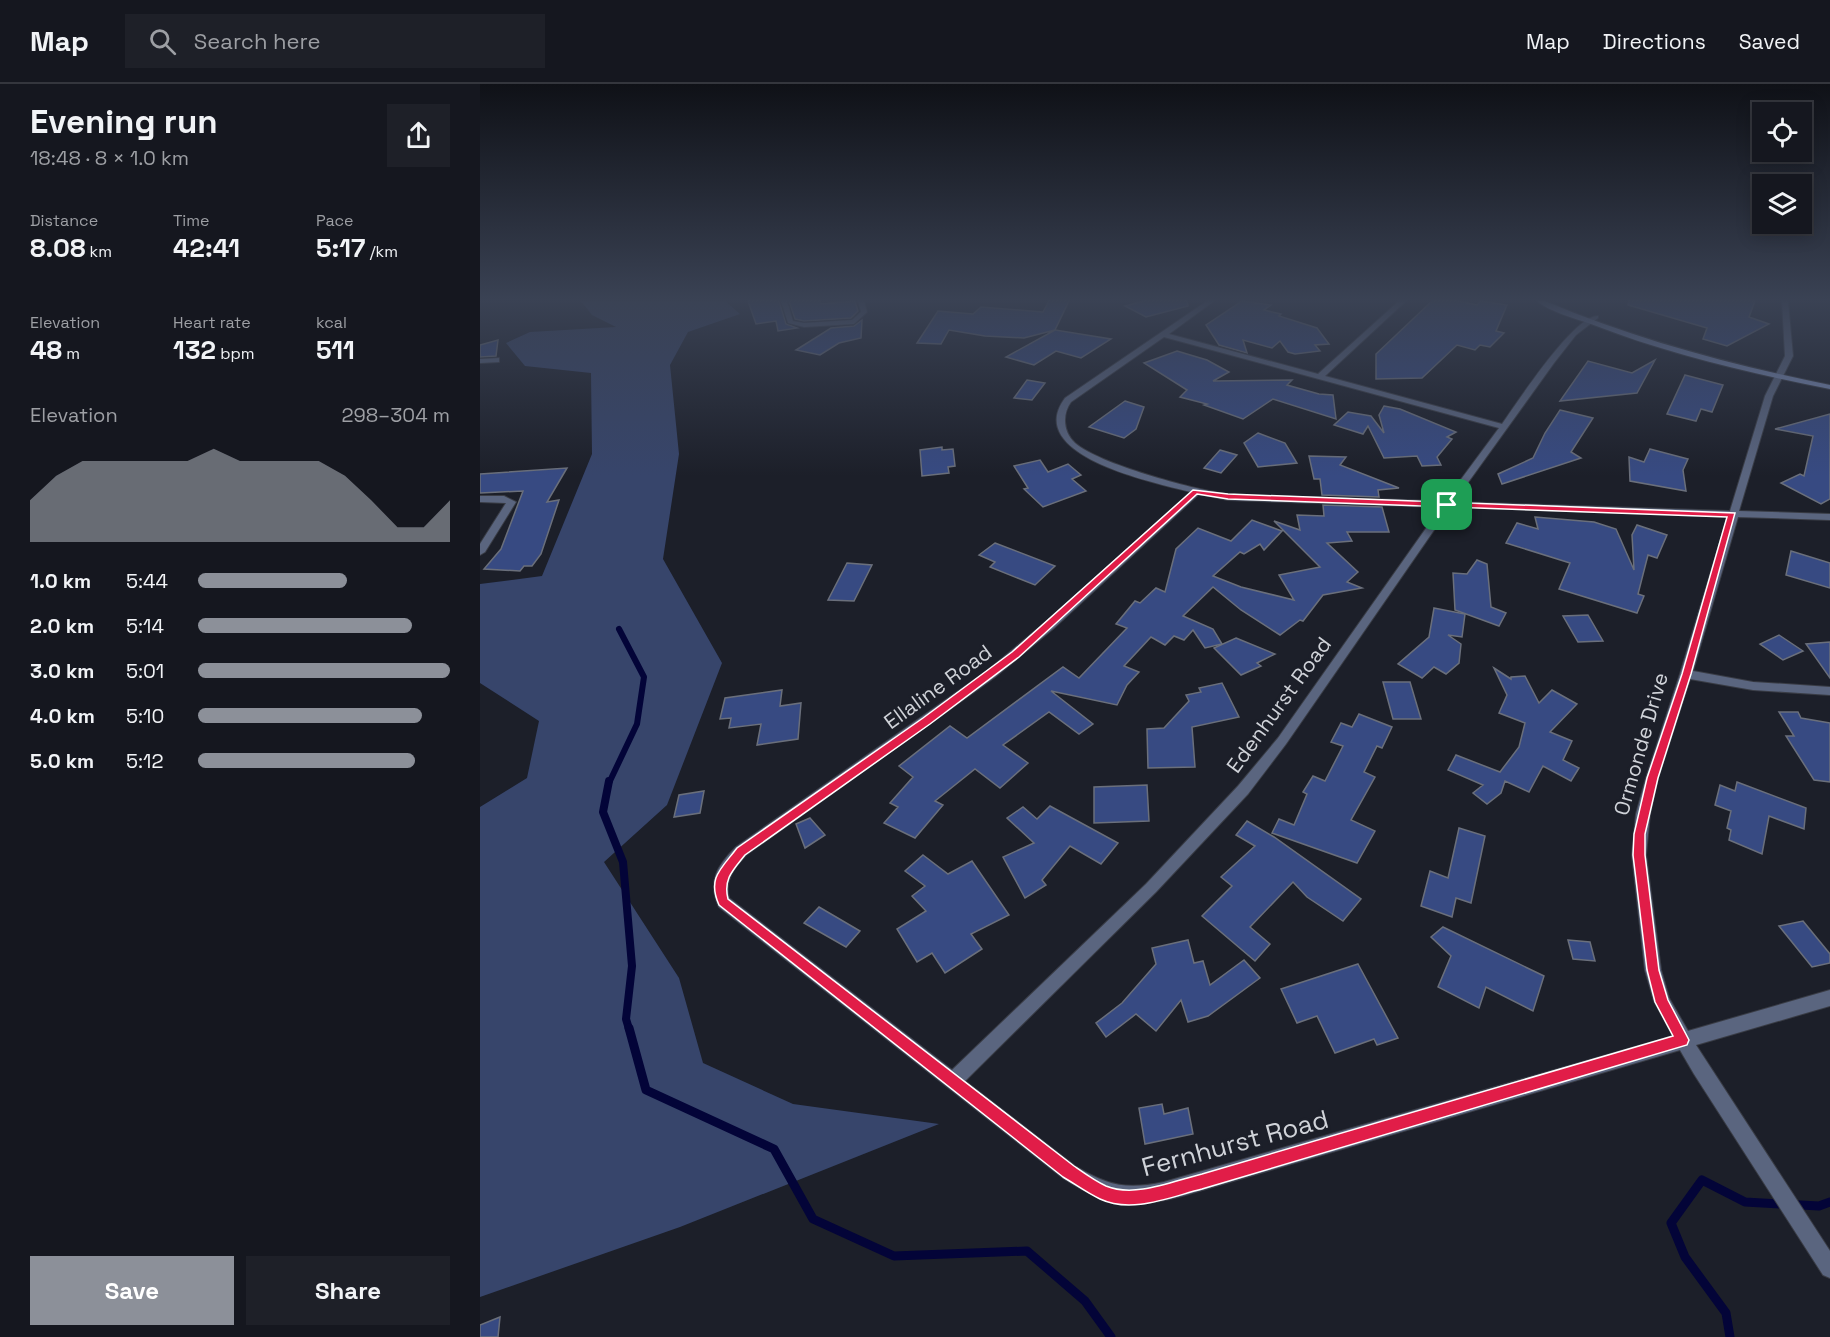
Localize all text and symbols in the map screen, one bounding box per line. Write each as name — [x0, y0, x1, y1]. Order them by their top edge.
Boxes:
search box — [125, 14, 545, 68]
text: Map — [30, 23, 89, 59]
icon: search — [146, 25, 179, 58]
text: Search here — [194, 27, 321, 55]
text: Map — [1526, 28, 1570, 55]
text: Directions — [1603, 28, 1706, 55]
text: Saved — [1739, 28, 1800, 55]
text: Evening run — [30, 101, 218, 143]
map controls — [1752, 102, 1812, 234]
button: locate — [1752, 102, 1812, 162]
button: share — [387, 104, 450, 167]
text: 18:48 · 8 × 1.0 km — [30, 145, 189, 171]
button: layers — [1752, 174, 1812, 234]
text: Distance — [30, 210, 98, 231]
text: Time — [173, 210, 209, 231]
text: Pace — [316, 210, 353, 231]
text: 8.08 — [30, 231, 85, 265]
text: 42:41 — [173, 231, 240, 265]
text: 5:17 — [316, 231, 366, 265]
text: km — [85, 241, 112, 262]
text: /km — [366, 241, 398, 262]
text: Elevation — [30, 312, 100, 333]
text: Heart rate — [173, 312, 251, 333]
text: kcal — [316, 312, 347, 333]
text: 48 — [30, 333, 62, 367]
text: 132 — [173, 333, 216, 367]
text: 511 — [316, 333, 355, 367]
text: m — [62, 343, 80, 364]
text: bpm — [216, 343, 255, 364]
text: Elevation — [30, 402, 118, 428]
text: 298–304 m — [341, 402, 450, 428]
pin — [1421, 479, 1472, 530]
icon: arrive — [1430, 488, 1463, 521]
text: 1.0 km — [30, 568, 91, 594]
text: 5:44 — [126, 568, 168, 594]
text: 2.0 km — [30, 613, 94, 639]
text: 5:14 — [126, 613, 164, 639]
street label: Edenhurst Road — [1220, 631, 1337, 778]
street label: Ellaline Road — [879, 638, 997, 735]
text: 3.0 km — [30, 658, 94, 684]
text: 5:01 — [126, 658, 164, 684]
street label: Ormonde Drive — [1607, 669, 1674, 818]
text: 4.0 km — [30, 703, 95, 729]
text: 5:10 — [126, 703, 164, 729]
text: 5.0 km — [30, 748, 94, 774]
text: 5:12 — [126, 748, 163, 774]
street label: Fernhurst Road — [1138, 1102, 1332, 1184]
button: Save — [30, 1256, 234, 1325]
button: Share — [246, 1256, 450, 1325]

